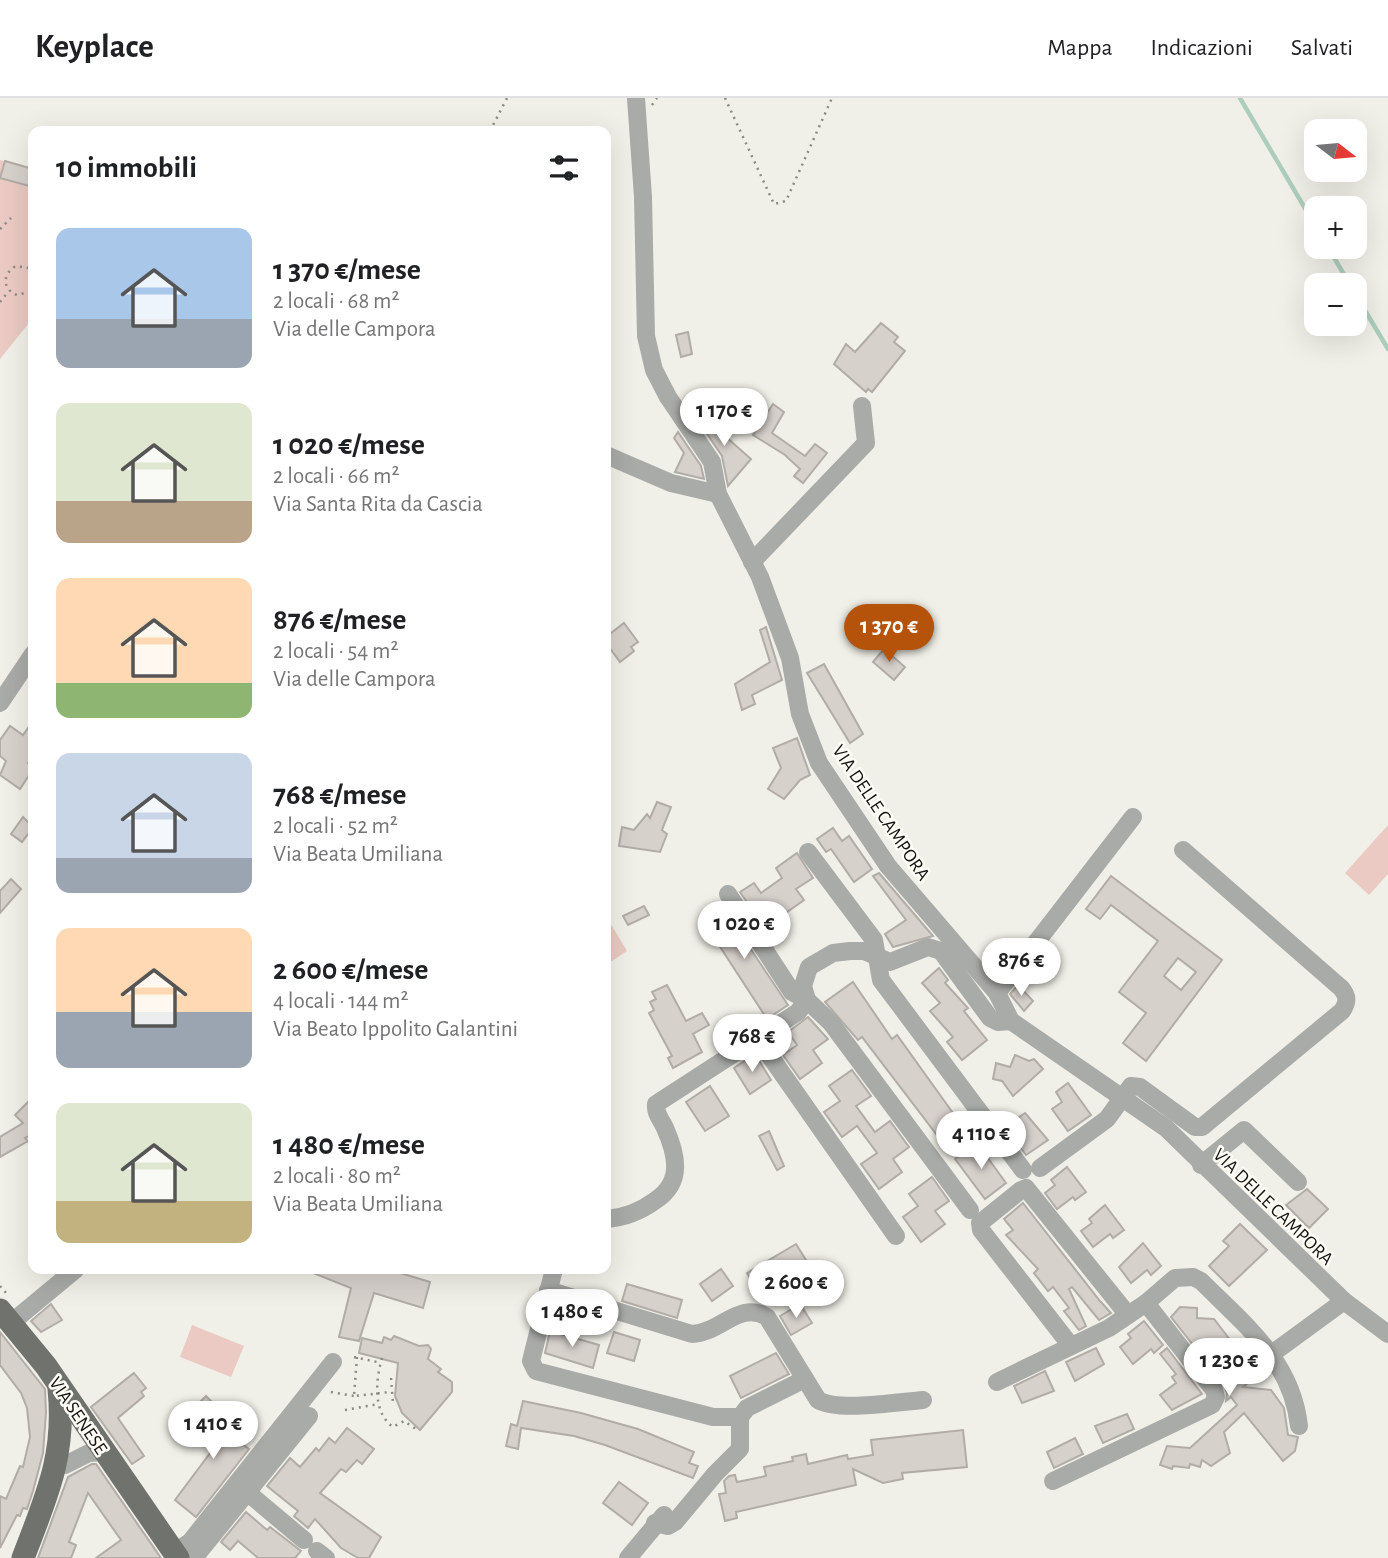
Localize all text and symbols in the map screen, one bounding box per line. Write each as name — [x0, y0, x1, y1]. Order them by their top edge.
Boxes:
text: Keyplace — [35, 31, 154, 64]
text: Mappa — [1047, 36, 1112, 60]
text: Indicazioni — [1150, 36, 1253, 60]
text: Salvati — [1291, 36, 1353, 60]
north arrow — [1304, 119, 1367, 182]
map controls — [1304, 119, 1367, 336]
icon: filters — [545, 149, 583, 187]
text: 10 immobili — [56, 153, 197, 183]
button: + — [1304, 196, 1367, 259]
text: 1 370 €/mese — [273, 255, 421, 285]
icon: home — [112, 256, 196, 340]
button: − — [1304, 273, 1367, 336]
text: 2 locali · 68 m² — [273, 290, 400, 313]
text: Via delle Campora — [273, 318, 436, 341]
pin: 1 170 € — [659, 388, 789, 448]
text: 1 170 € — [696, 399, 752, 422]
text: 1 020 €/mese — [273, 430, 425, 460]
icon: home — [112, 431, 196, 515]
text: 2 locali · 66 m² — [273, 465, 399, 488]
text: Via Santa Rita da Cascia — [273, 493, 483, 516]
pin: 1 370 € — [824, 604, 954, 664]
text: 876 €/mese — [273, 605, 406, 635]
icon: home — [112, 606, 196, 690]
text: 1 370 € — [860, 615, 918, 638]
text: 2 locali · 54 m² — [273, 640, 399, 663]
text: Via delle Campora — [273, 668, 436, 691]
street label: VIA DELLE CAMPORA — [828, 742, 933, 884]
text: 768 €/mese — [273, 780, 406, 810]
icon: home — [112, 781, 196, 865]
text: 2 locali · 52 m² — [273, 815, 398, 838]
text: Via Beata Umiliana — [273, 843, 443, 866]
pin: 1 020 € — [679, 902, 809, 961]
text: 1 020 € — [714, 912, 774, 935]
pin: 876 € — [972, 939, 1070, 998]
text: 876 € — [998, 949, 1044, 972]
text: 2 600 €/mese — [273, 955, 429, 985]
icon: home — [112, 956, 196, 1040]
text: 4 locali · 144 m² — [273, 990, 408, 1013]
pin: 768 € — [703, 1014, 801, 1074]
text: Via Beato Ippolito Galantini — [273, 1018, 518, 1041]
text: 768 € — [729, 1025, 775, 1048]
pin: 4 110 € — [916, 1112, 1046, 1171]
text: 4 110 € — [952, 1122, 1010, 1145]
text: 1 480 €/mese — [273, 1130, 425, 1160]
icon: home — [112, 1131, 196, 1215]
street label: VIA DELLE CAMPORA — [1209, 1145, 1337, 1269]
text: 2 locali · 80 m² — [273, 1165, 401, 1188]
text: Via Beata Umiliana — [273, 1193, 443, 1216]
pin: 2 600 € — [731, 1260, 861, 1320]
text: 2 600 € — [764, 1271, 828, 1294]
pin: 1 480 € — [507, 1290, 637, 1349]
text: 1 480 € — [542, 1300, 602, 1323]
pin: 1 230 € — [1164, 1338, 1294, 1398]
text: 1 230 € — [1200, 1349, 1258, 1372]
street label: VIA SENESE — [45, 1374, 110, 1458]
pin: 1 410 € — [148, 1402, 278, 1461]
text: 1 410 € — [184, 1412, 242, 1435]

